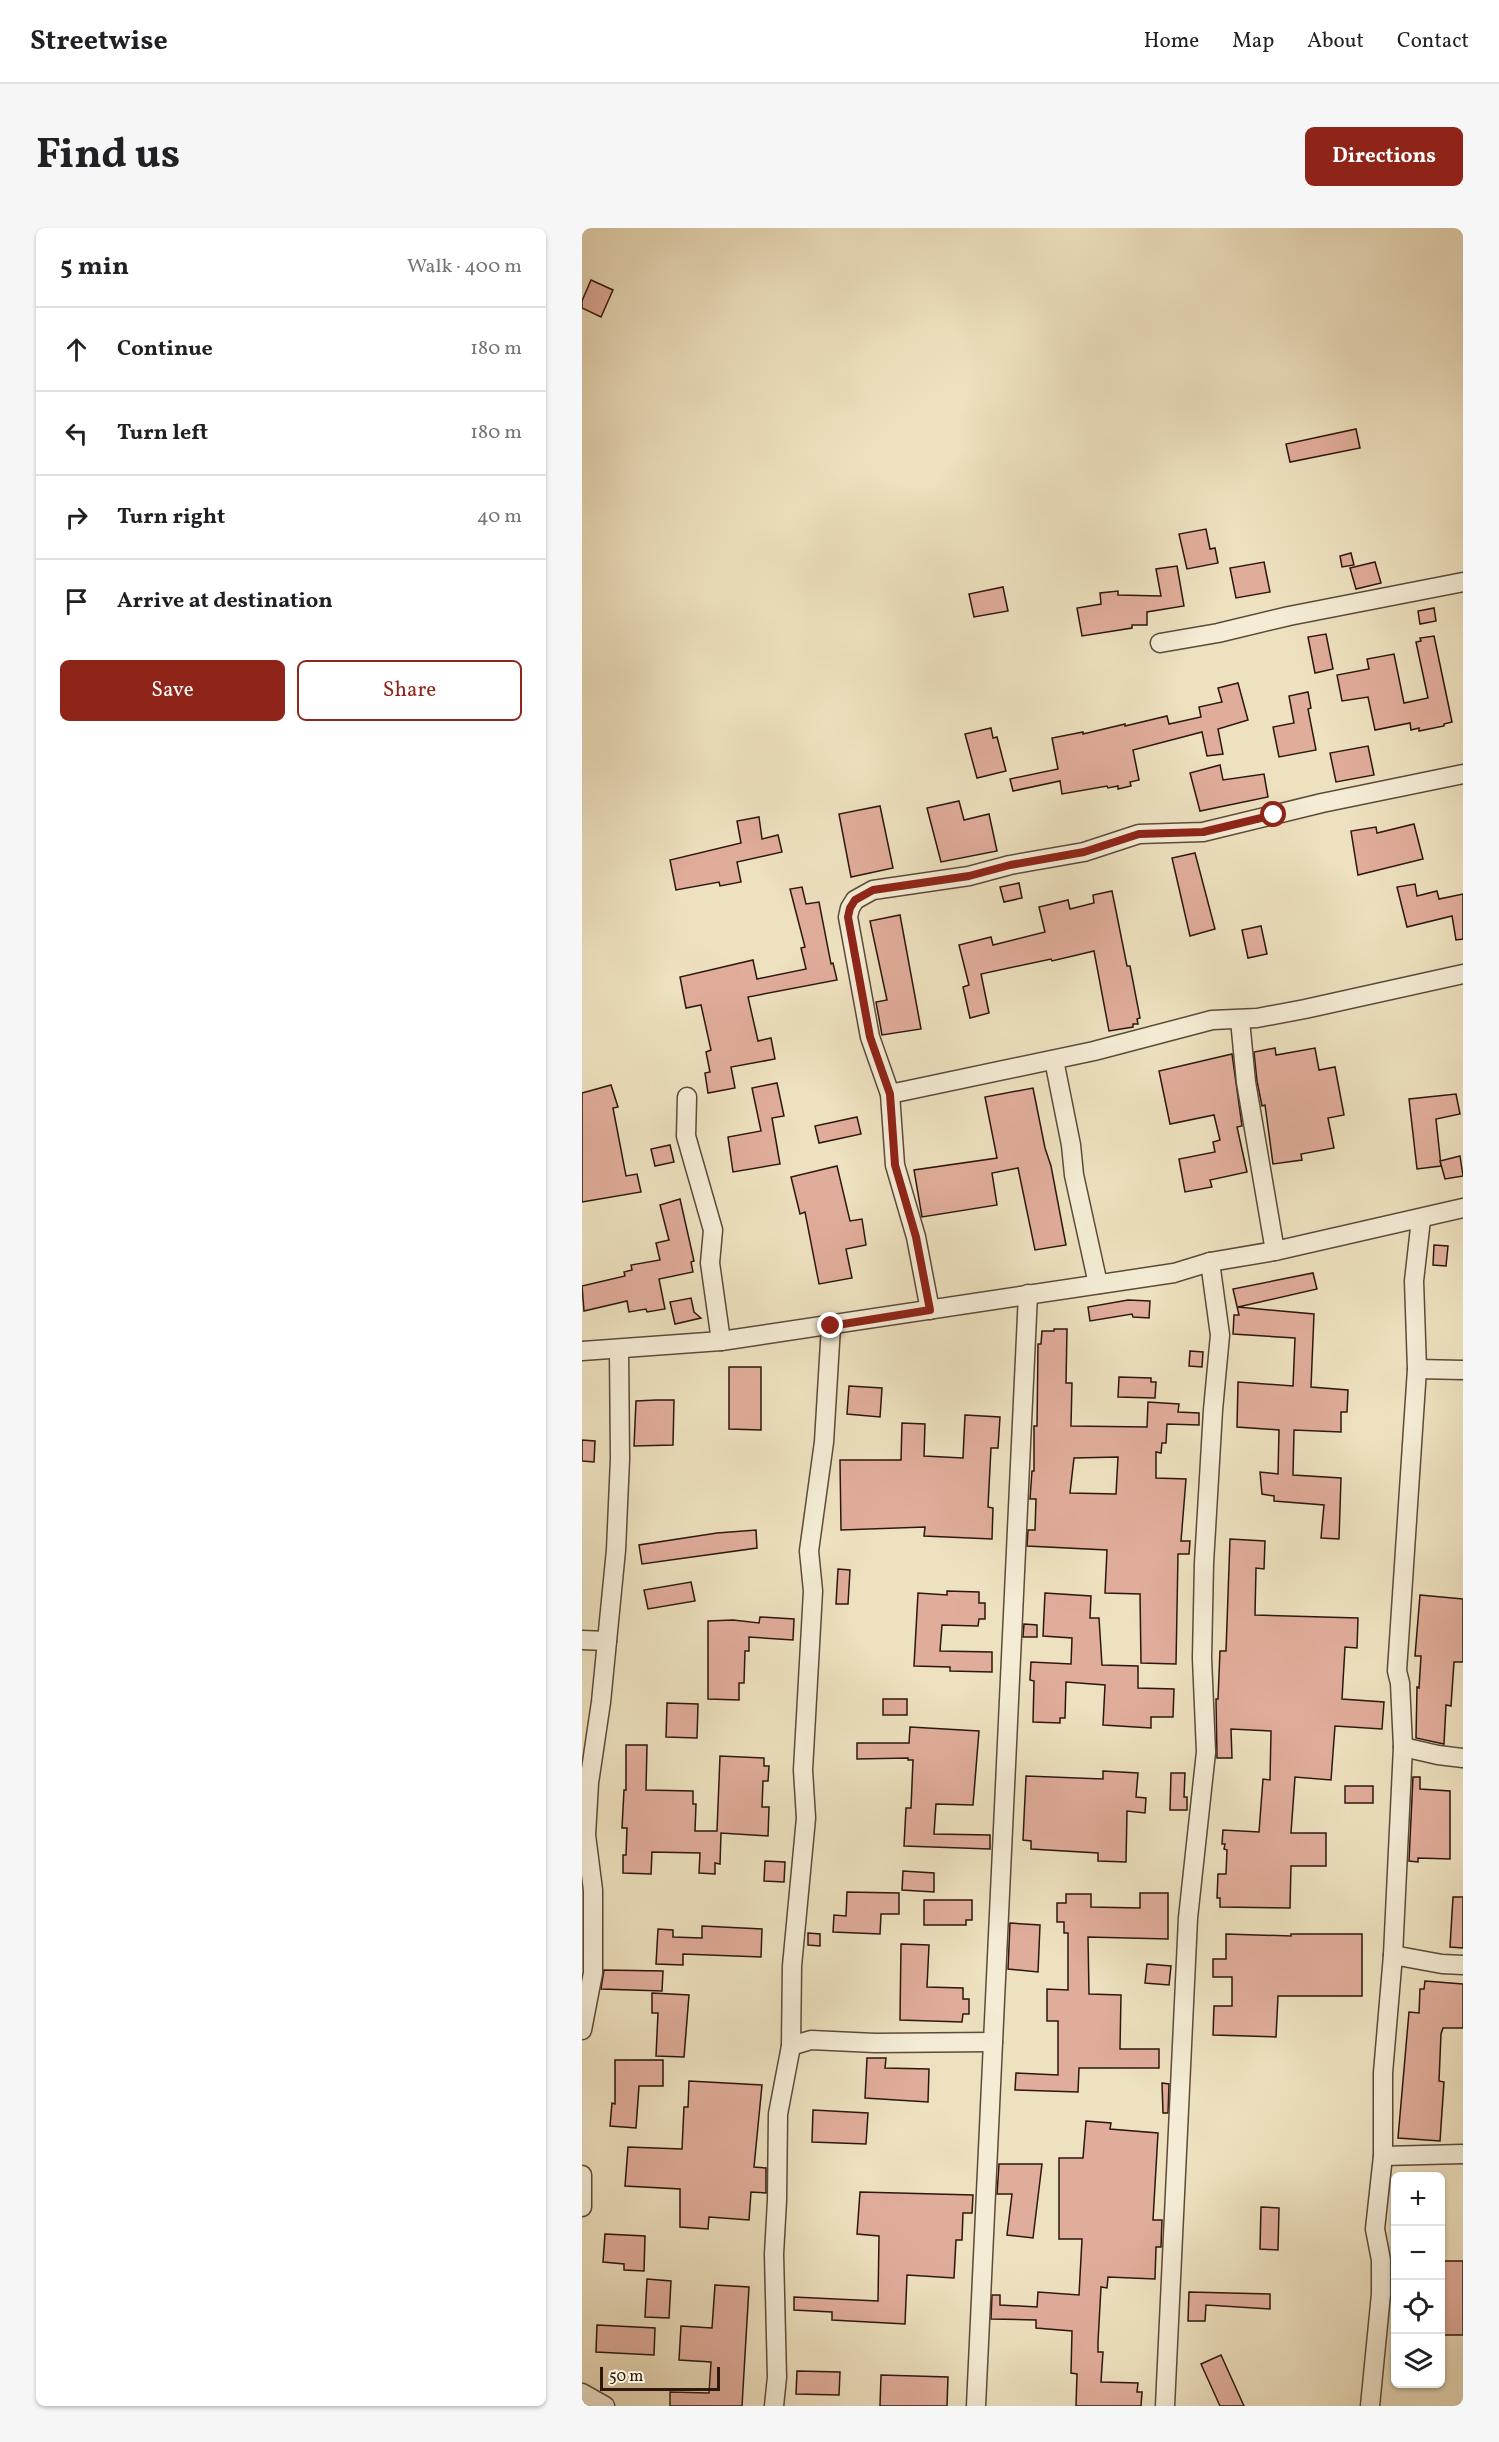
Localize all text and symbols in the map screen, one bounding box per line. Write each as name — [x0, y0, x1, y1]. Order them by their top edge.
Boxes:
text: Streetwise — [30, 22, 168, 61]
text: Home — [1144, 27, 1199, 56]
text: Map — [1232, 27, 1274, 56]
text: About — [1307, 27, 1364, 56]
text: Contact — [1397, 27, 1469, 56]
text: Find us — [36, 127, 180, 186]
button: Directions — [1305, 127, 1463, 186]
text: 5 min — [60, 249, 129, 285]
text: Walk · 400 m — [407, 253, 522, 281]
icon: ahead — [60, 333, 93, 366]
text: Continue — [117, 334, 213, 365]
text: 180 m — [470, 335, 522, 363]
icon: left — [60, 417, 93, 450]
text: Turn left — [117, 418, 208, 449]
text: 180 m — [470, 419, 522, 447]
icon: right — [60, 501, 93, 534]
text: Turn right — [117, 502, 225, 533]
text: 40 m — [477, 503, 522, 531]
icon: arrive — [60, 585, 93, 618]
text: Arrive at destination — [117, 586, 333, 617]
button: Save — [60, 660, 285, 721]
button: Share — [297, 660, 522, 721]
route start — [1260, 801, 1286, 827]
route end — [817, 1312, 843, 1338]
map controls — [1391, 2172, 1445, 2388]
button: + — [1391, 2172, 1445, 2226]
button: − — [1391, 2226, 1445, 2280]
button: locate — [1391, 2280, 1445, 2334]
button: layers — [1391, 2334, 1445, 2388]
scale bar — [600, 2364, 720, 2392]
text: 50 m — [609, 2366, 643, 2388]

